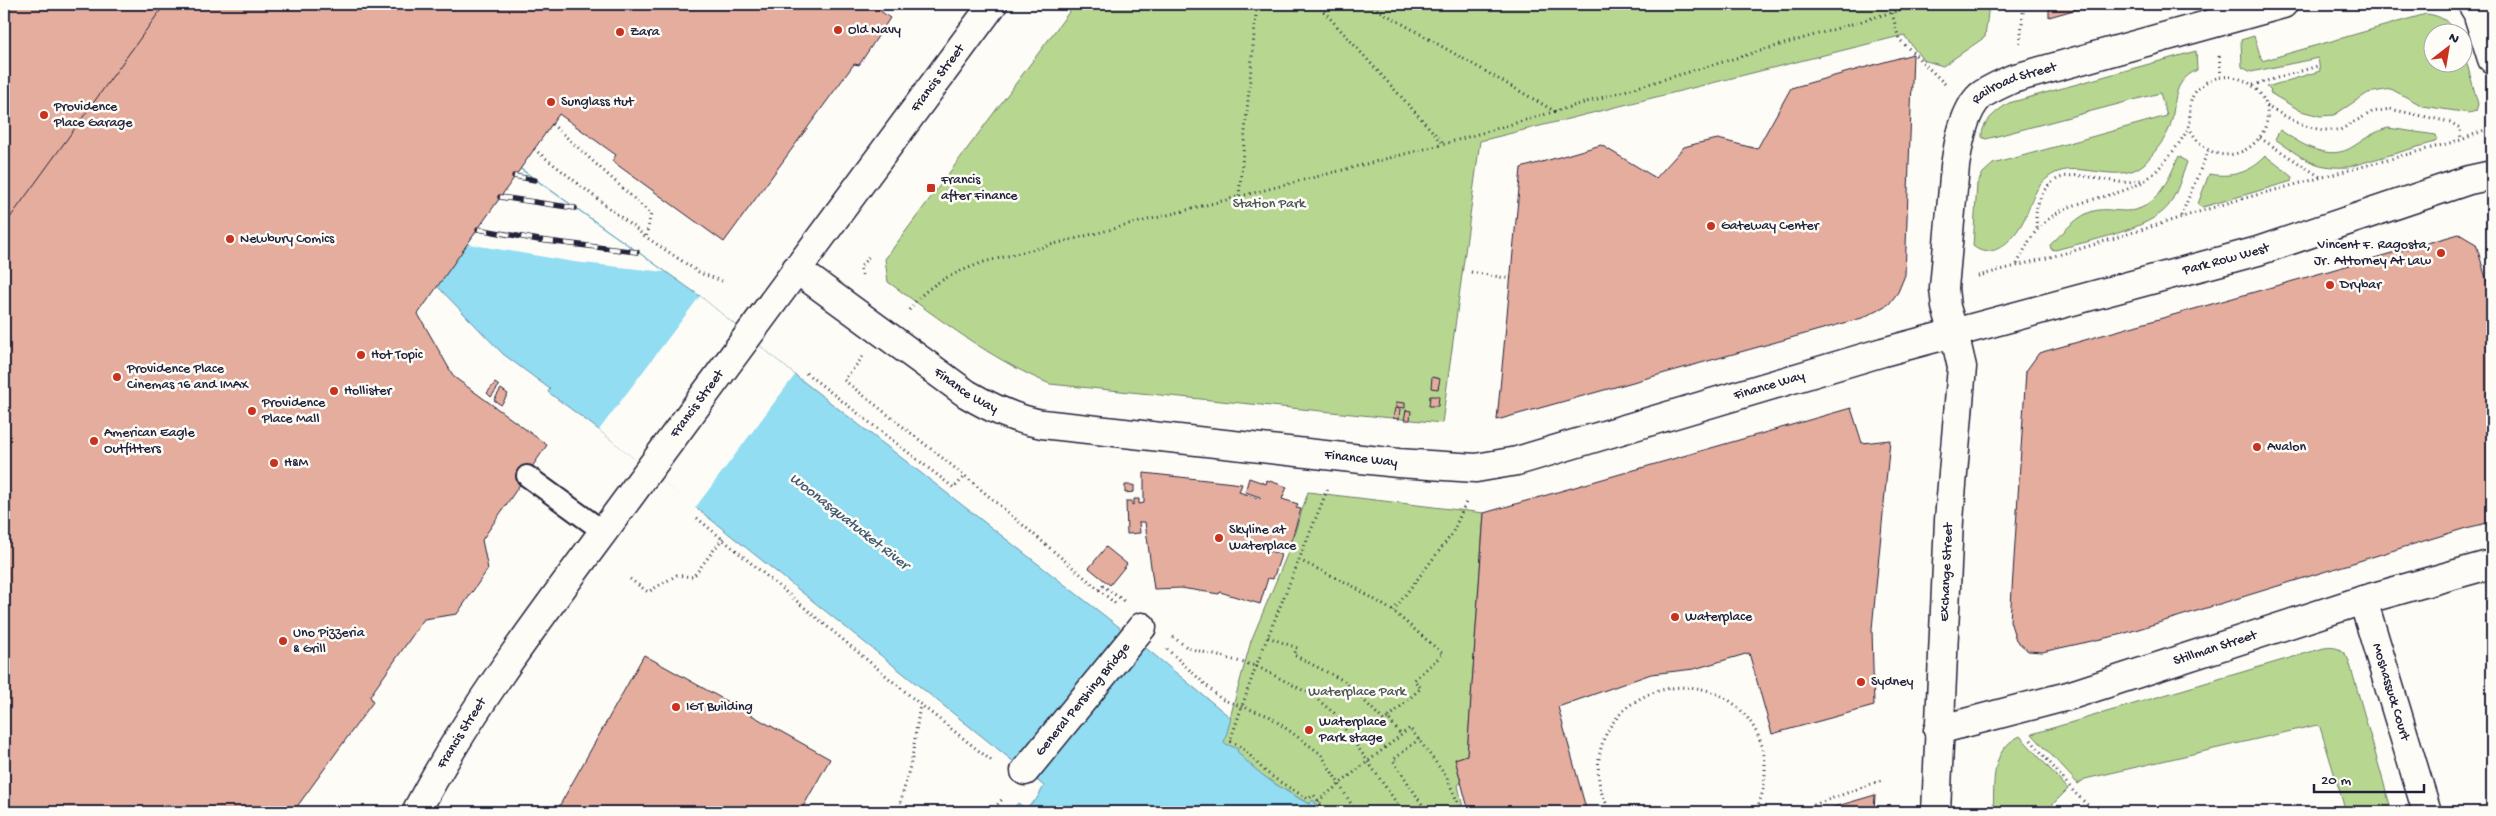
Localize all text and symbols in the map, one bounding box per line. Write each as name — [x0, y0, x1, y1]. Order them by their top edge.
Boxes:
place label: Old Navy — [848, 22, 901, 39]
north arrow — [2424, 22, 2474, 72]
place label: Zara — [630, 24, 661, 41]
marker: Old Navy — [832, 24, 844, 36]
marker: Zara — [614, 26, 626, 38]
text: N — [2445, 29, 2462, 49]
street label: Francis Street — [907, 40, 969, 116]
street label: Railroad Street — [1968, 58, 2059, 108]
place label: Sunglass Hut — [561, 94, 635, 111]
marker: Sunglass Hut — [545, 96, 557, 108]
place label: Providence Place Garage — [53, 99, 133, 132]
marker: Providence Place Garage — [38, 109, 50, 121]
place label: Francis after Finance — [940, 172, 1018, 205]
marker: Francis after Finance — [925, 182, 937, 194]
park label: Station Park — [1233, 196, 1307, 213]
place label: Gateway Center — [1721, 218, 1820, 235]
marker: Gateway Center — [1705, 220, 1717, 232]
place label: Newbury Comics — [240, 231, 335, 248]
marker: Newbury Comics — [224, 233, 236, 245]
place label: Vincent F. Ragosta, Jr. Attorney At Law — [2314, 237, 2431, 270]
street label: Park Row West — [2180, 239, 2273, 280]
marker: Vincent F. Ragosta, Jr. Attorney At Law — [2435, 247, 2447, 259]
place label: Drybar — [2339, 277, 2382, 294]
marker: Drybar — [2324, 279, 2336, 291]
place label: Hot Topic — [371, 347, 424, 364]
marker: Hot Topic — [355, 349, 367, 361]
place label: Providence Place Cinemas 16 and IMAX — [126, 361, 249, 394]
street label: Finance Way — [929, 363, 1001, 417]
street label: Francis Street — [666, 366, 729, 442]
street label: Finance Way — [1731, 367, 1807, 405]
marker: Providence Place Cinemas 16 and IMAX — [111, 371, 123, 383]
place label: Hollister — [344, 383, 393, 400]
marker: Hollister — [328, 385, 340, 397]
place label: Providence Place Mall — [261, 395, 326, 428]
marker: Providence Place Mall — [246, 405, 258, 417]
place label: American Eagle Outfitters — [104, 425, 195, 458]
marker: American Eagle Outfitters — [88, 435, 100, 447]
place label: Avalon — [2267, 439, 2307, 456]
marker: Avalon — [2251, 441, 2263, 453]
street label: Finance Way — [1323, 446, 1399, 471]
place label: H&M — [284, 455, 308, 472]
marker: H&M — [268, 457, 280, 469]
water label: Woonasquatucket River — [786, 470, 914, 576]
street label: Exchange Street — [1936, 521, 1957, 622]
place label: Skyline at Waterplace — [1229, 522, 1297, 555]
marker: Skyline at Waterplace — [1213, 532, 1225, 544]
place label: Waterplace — [1685, 609, 1753, 626]
marker: Waterplace — [1669, 611, 1681, 623]
place label: Uno Pizzeria & Grill — [293, 625, 366, 658]
street label: Stillman Street — [2171, 626, 2260, 670]
marker: Uno Pizzeria & Grill — [277, 635, 289, 647]
street label: General Pershing Bridge — [1032, 639, 1135, 760]
street label: Moshassuck Court — [2368, 641, 2414, 744]
place label: Sydney — [1871, 674, 1913, 691]
marker: Sydney — [1855, 676, 1867, 688]
park label: Waterplace Park — [1308, 684, 1407, 701]
street label: Francis Street — [433, 694, 491, 773]
place label: IGT Building — [686, 699, 753, 716]
marker: IGT Building — [670, 701, 682, 713]
place label: Waterplace Park stage — [1318, 714, 1387, 747]
marker: Waterplace Park stage — [1303, 724, 1315, 736]
scale bar — [2314, 761, 2424, 793]
text: 20 m — [2321, 772, 2351, 790]

